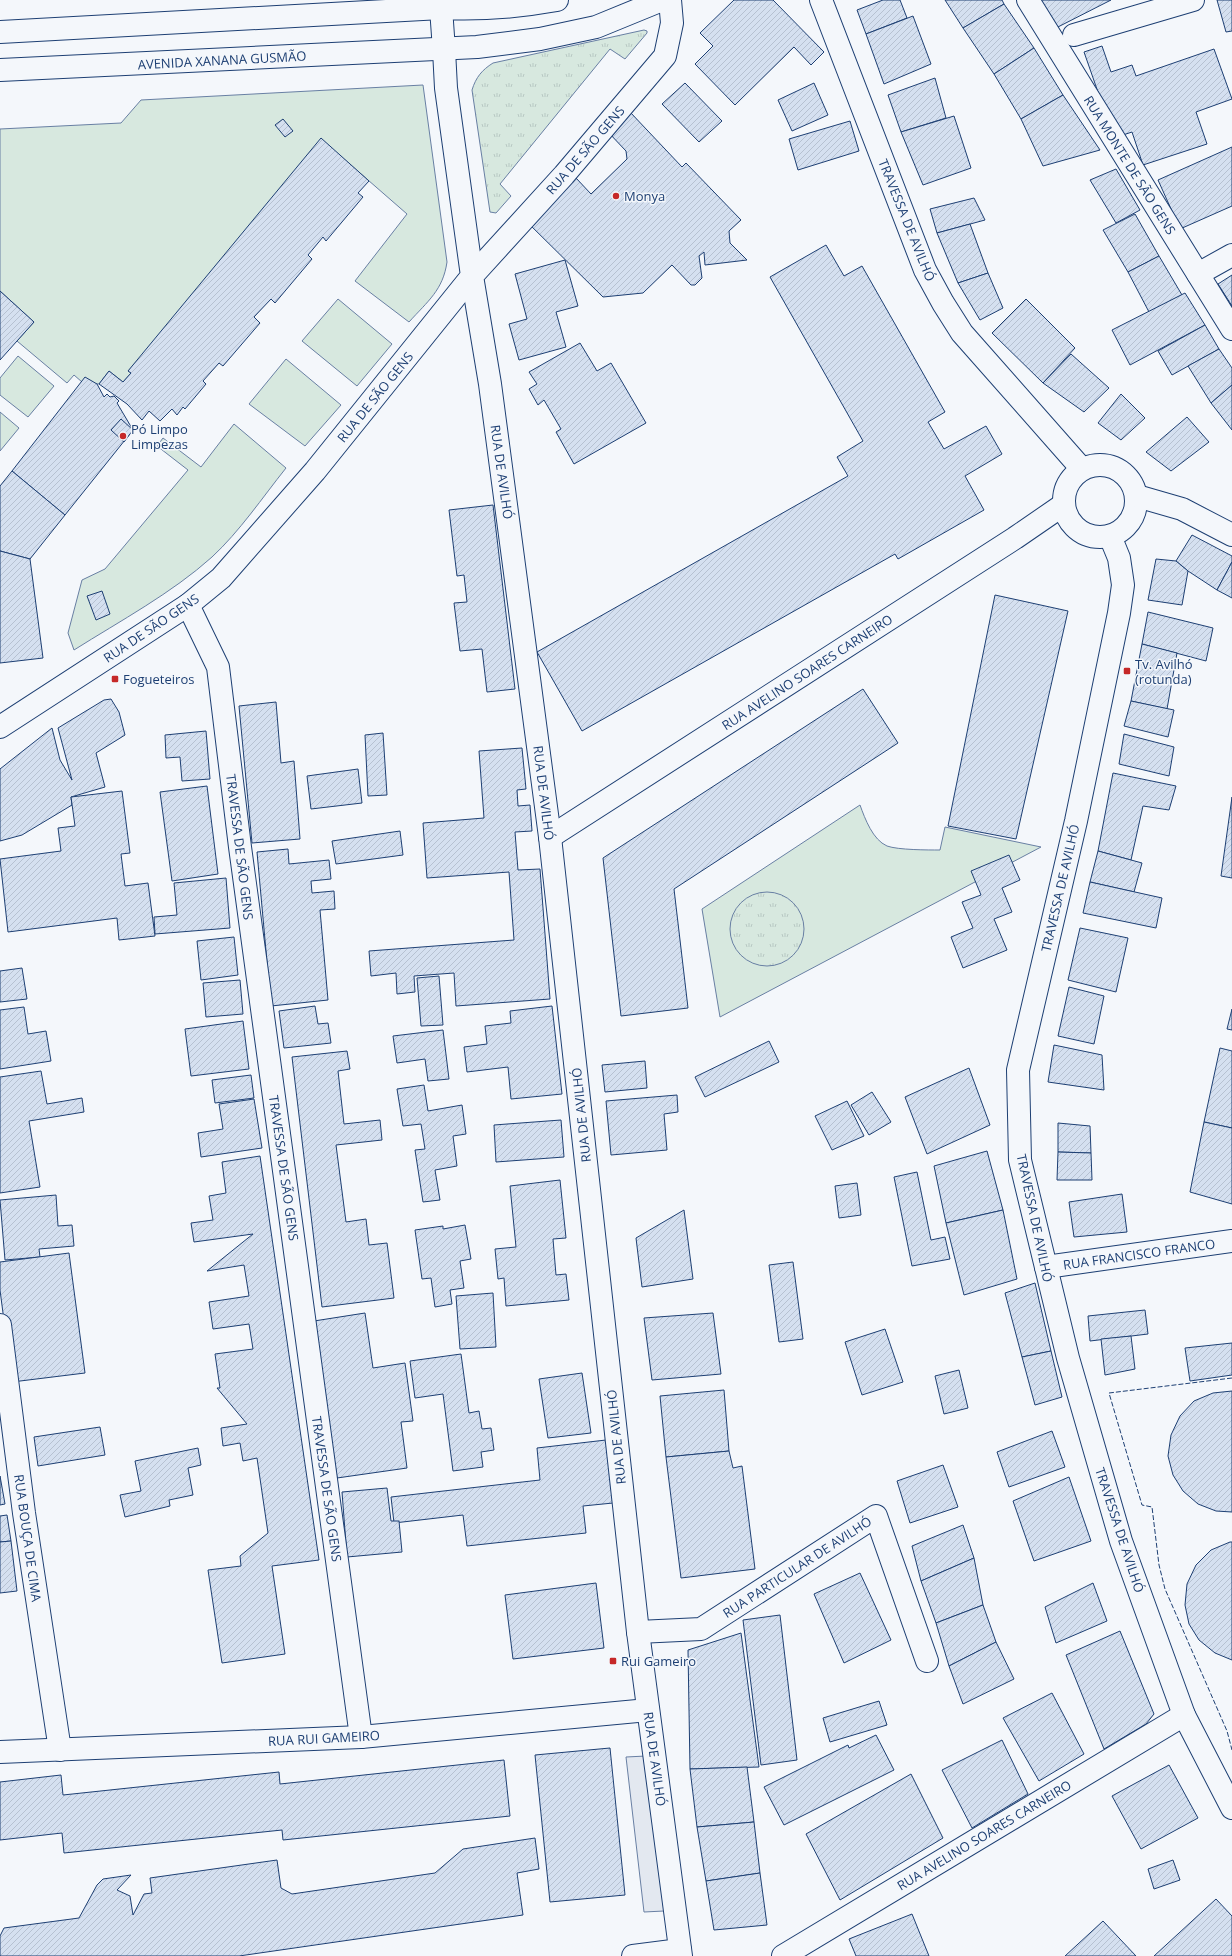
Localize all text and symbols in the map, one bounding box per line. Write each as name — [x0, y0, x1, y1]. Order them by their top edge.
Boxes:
street label: AVENIDA XANANA GUSMÃO — [137, 47, 307, 73]
street label: RUA MONTE DE SÃO GENS — [1080, 92, 1180, 238]
street label: RUA DE SÃO GENS — [542, 102, 628, 198]
street label: TRAVESSA DE AVILHÓ — [874, 156, 940, 284]
place label: Monya — [624, 187, 665, 205]
marker: Monya — [611, 191, 621, 201]
street label: RUA DE SÃO GENS — [333, 348, 417, 446]
place label: Pó Limpo Limpezas — [131, 420, 188, 453]
street label: RUA DE AVILHÓ — [486, 424, 518, 520]
marker: Pó Limpo Limpezas — [118, 431, 128, 441]
street label: RUA DE SÃO GENS — [100, 589, 202, 667]
street label: RUA AVELINO SOARES CARNEIRO — [718, 610, 896, 734]
place label: Tv. Avilhó (rotunda) — [1135, 655, 1193, 688]
marker: Tv. Avilhó (rotunda) — [1122, 666, 1132, 676]
place label: Fogueteiros — [123, 670, 194, 688]
marker: Fogueteiros — [110, 674, 120, 684]
street label: RUA DE AVILHÓ — [529, 745, 559, 841]
street label: TRAVESSA DE SÃO GENS — [222, 773, 258, 921]
street label: TRAVESSA DE AVILHÓ — [1037, 822, 1083, 954]
street label: RUA DE AVILHÓ — [567, 1067, 595, 1163]
street label: TRAVESSA DE SÃO GENS — [265, 1094, 303, 1242]
street label: TRAVESSA DE AVILHÓ — [1013, 1152, 1057, 1284]
street label: RUA FRANCISCO FRANCO — [1062, 1234, 1216, 1274]
street label: RUA DE AVILHÓ — [602, 1389, 630, 1485]
street label: TRAVESSA DE SÃO GENS — [308, 1415, 346, 1563]
street label: TRAVESSA DE AVILHÓ — [1091, 1465, 1149, 1595]
street label: RUA BOUÇA DE CIMA — [10, 1473, 46, 1604]
street label: RUA PARTICULAR DE AVILHÓ — [719, 1512, 875, 1622]
place label: Rui Gameiro — [621, 1652, 696, 1670]
marker: Rui Gameiro — [608, 1656, 618, 1666]
street label: RUA DE AVILHÓ — [639, 1711, 671, 1807]
street label: RUA RUI GAMEIRO — [268, 1726, 380, 1750]
street label: RUA AVELINO SOARES CARNEIRO — [893, 1776, 1075, 1894]

